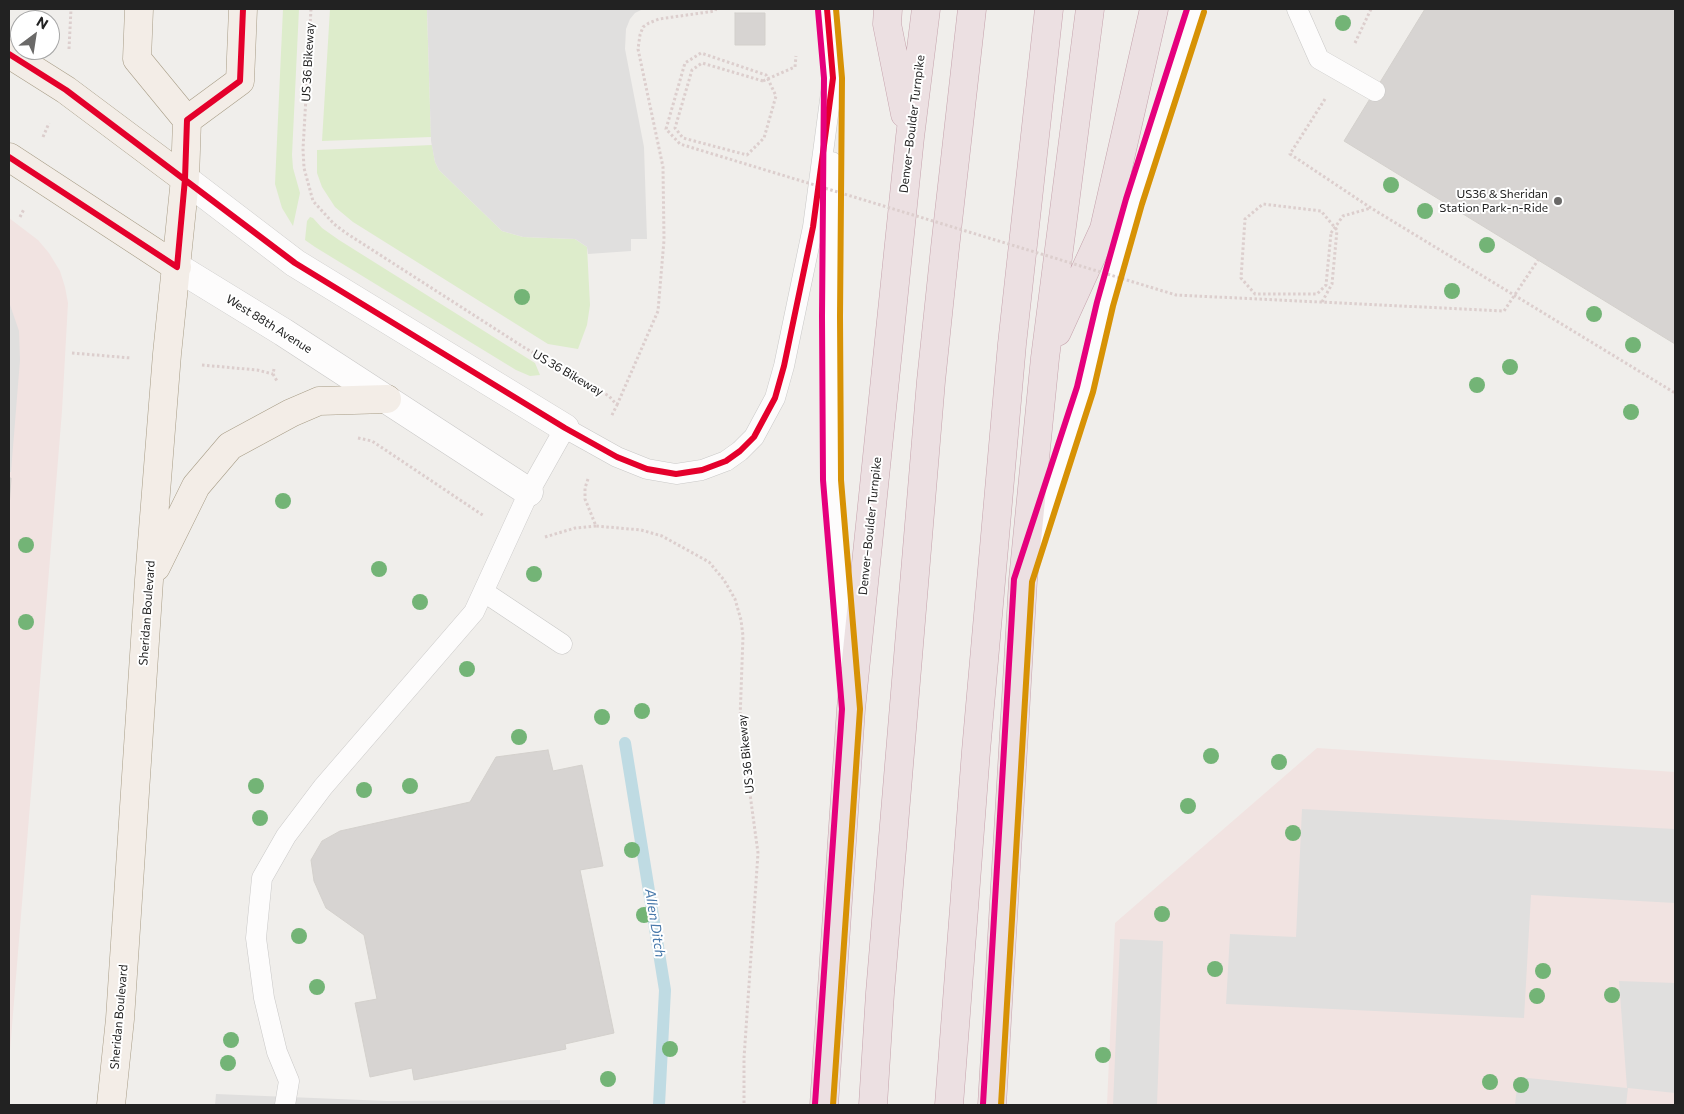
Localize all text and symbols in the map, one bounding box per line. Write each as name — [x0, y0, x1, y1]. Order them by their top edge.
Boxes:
north arrow — [10, 10, 60, 60]
text: N — [34, 13, 51, 33]
street label: US 36 Bikeway — [299, 22, 317, 102]
street label: Denver–Boulder Turnpike — [896, 54, 928, 194]
place label: US36 & Sheridan Station Park-n-Ride — [1439, 187, 1548, 215]
marker: US36 & Sheridan Station Park-n-Ride — [1552, 195, 1564, 207]
street label: West 88th Avenue — [223, 292, 315, 356]
street label: US 36 Bikeway — [530, 347, 606, 399]
street label: Denver–Boulder Turnpike — [856, 456, 884, 596]
street label: Sheridan Boulevard — [136, 560, 158, 666]
street label: US 36 Bikeway — [735, 714, 757, 794]
water label: Allen Ditch — [641, 887, 669, 959]
street label: Sheridan Boulevard — [107, 964, 131, 1070]

